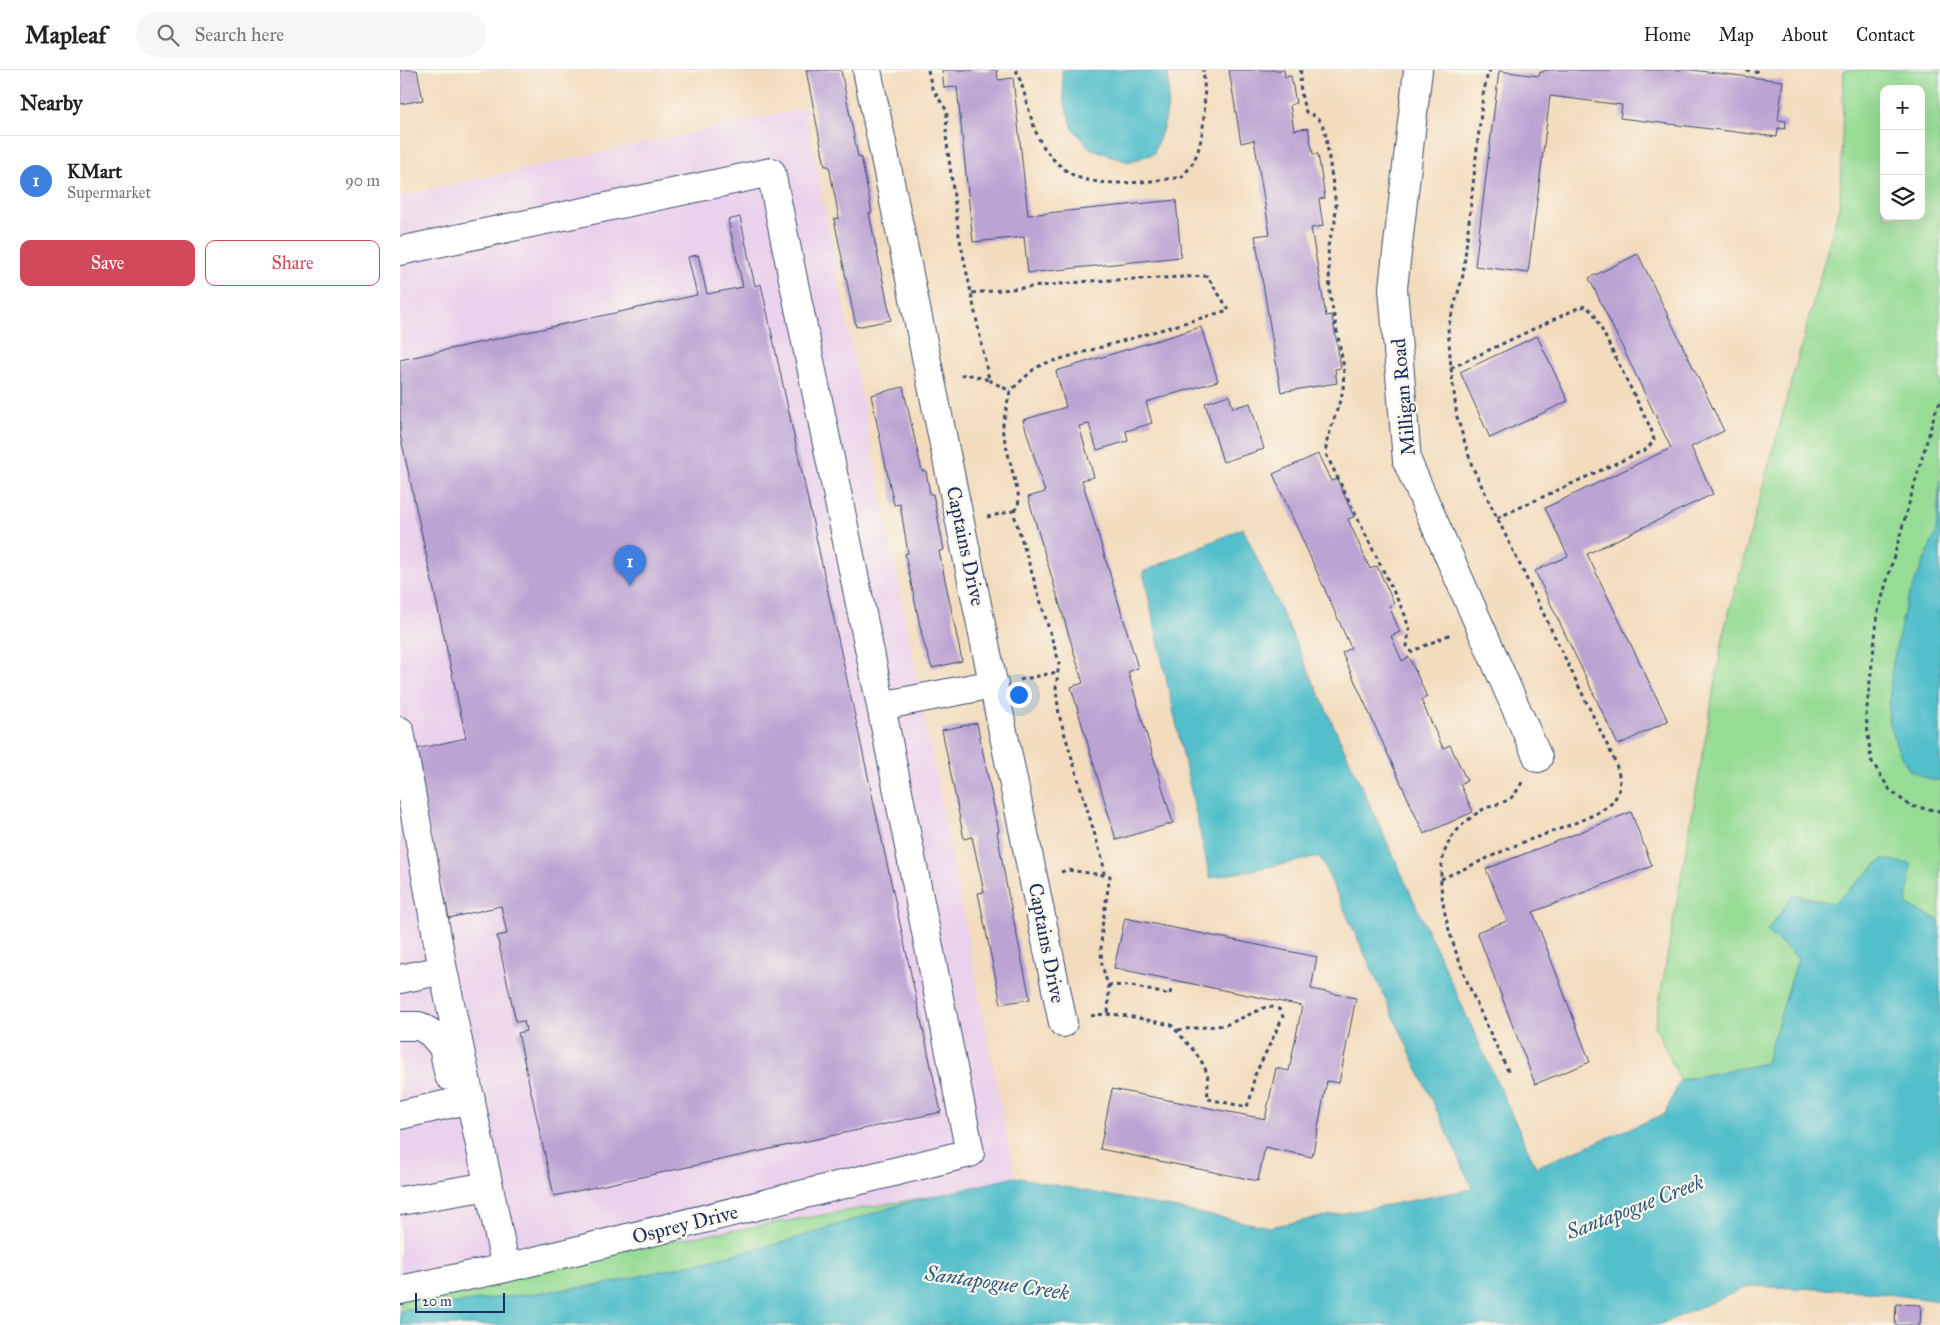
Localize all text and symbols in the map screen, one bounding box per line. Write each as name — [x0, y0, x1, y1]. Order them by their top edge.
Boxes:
search box — [136, 12, 486, 57]
text: Mapleaf — [25, 20, 106, 50]
icon: search — [154, 21, 182, 49]
text: Search here — [194, 23, 284, 46]
text: Home — [1644, 24, 1691, 46]
text: Map — [1719, 24, 1754, 46]
text: About — [1782, 24, 1828, 46]
text: Contact — [1856, 24, 1915, 46]
map controls — [1880, 85, 1925, 220]
button: + — [1880, 85, 1925, 130]
text: Nearby — [20, 90, 83, 116]
button: − — [1880, 130, 1925, 175]
text: KMart — [67, 160, 122, 183]
text: 1 — [33, 171, 39, 190]
text: 90 m — [345, 171, 380, 190]
button: layers — [1880, 175, 1925, 220]
text: Supermarket — [67, 183, 151, 202]
button: Save — [20, 240, 195, 286]
button: Share — [205, 240, 380, 286]
street label: Milligan Road — [1386, 337, 1421, 457]
street label: Captains Drive — [942, 484, 990, 608]
pin: 1 — [614, 545, 646, 586]
your location — [1006, 682, 1032, 708]
street label: Captains Drive — [1024, 881, 1070, 1005]
water label: Santapogue Creek — [1562, 1169, 1708, 1246]
street label: Osprey Drive — [630, 1199, 740, 1249]
water label: Santapogue Creek — [922, 1260, 1071, 1306]
scale bar — [415, 1290, 505, 1313]
text: 20 m — [422, 1293, 452, 1310]

